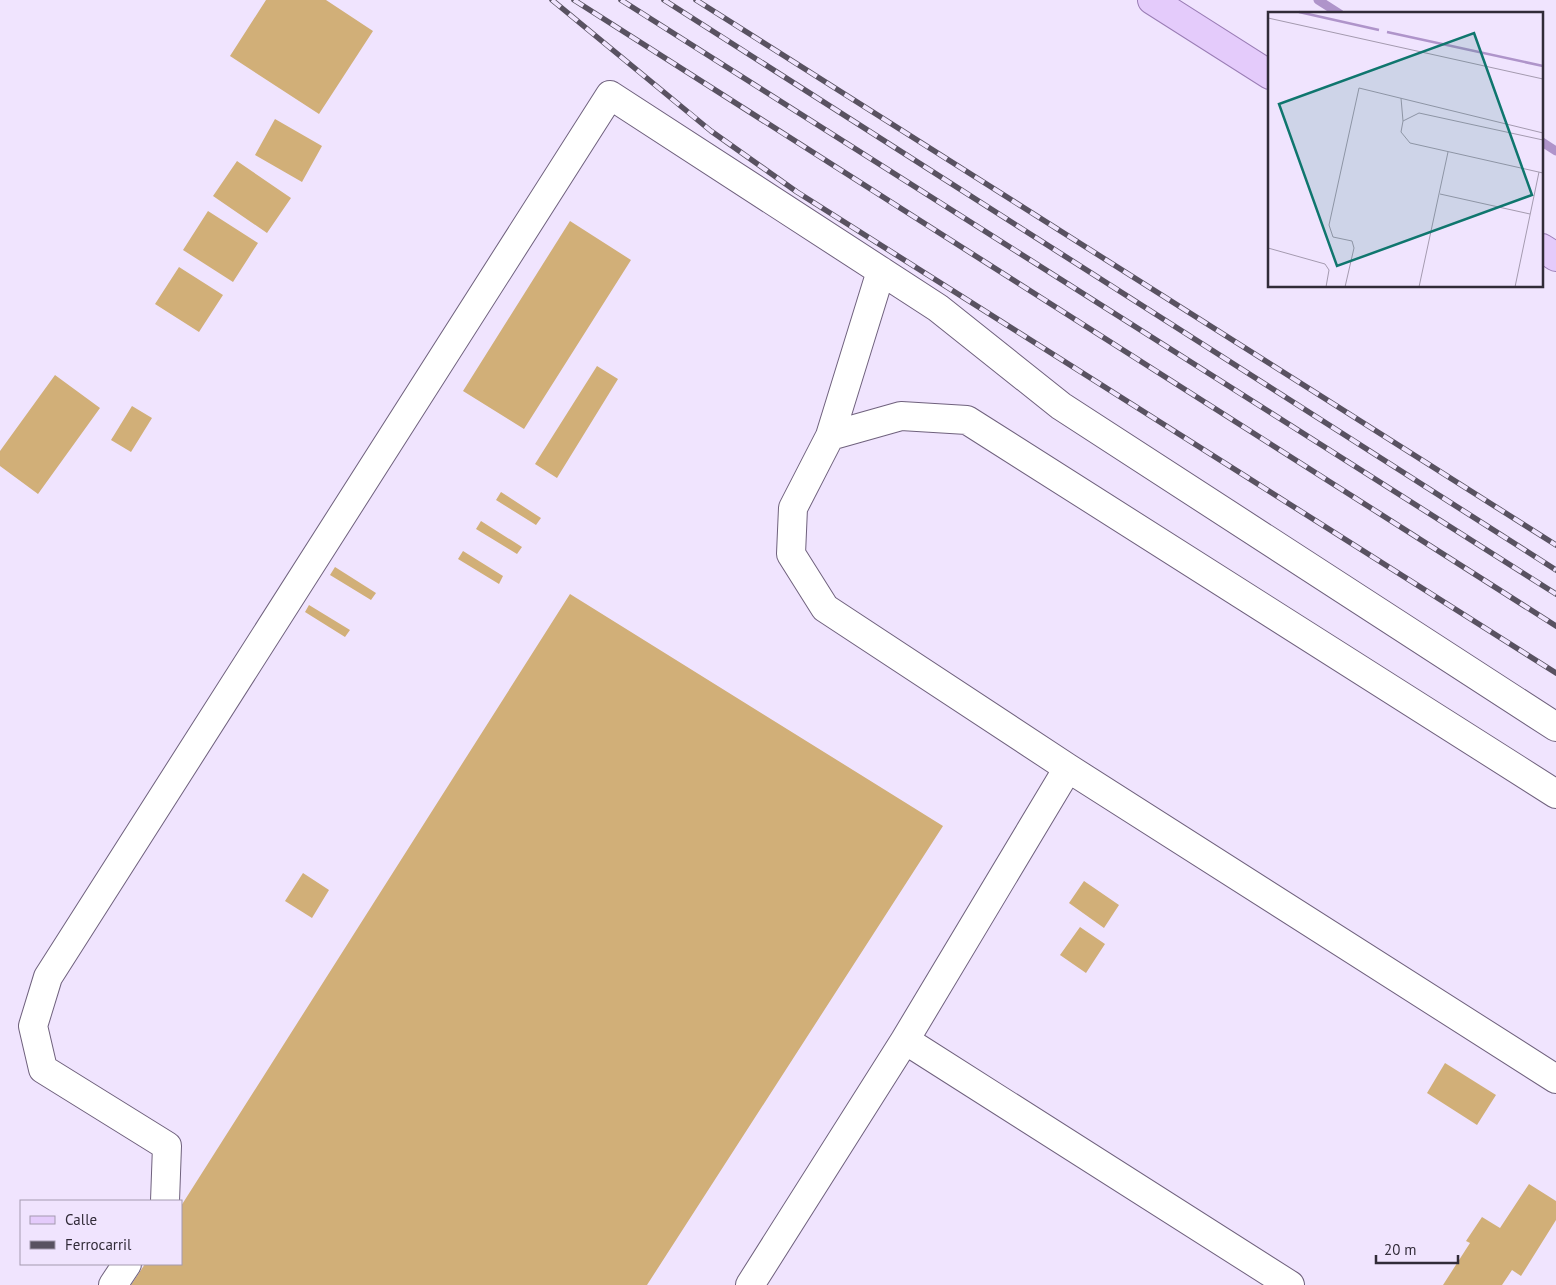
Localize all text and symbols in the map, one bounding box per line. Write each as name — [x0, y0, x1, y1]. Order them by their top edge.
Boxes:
inset map — [1268, 12, 1544, 288]
legend — [20, 1200, 182, 1265]
text: Calle — [65, 1210, 97, 1229]
scale bar — [1376, 1232, 1458, 1264]
text: Ferrocarril — [65, 1235, 132, 1254]
text: 20 m — [1384, 1240, 1417, 1259]

